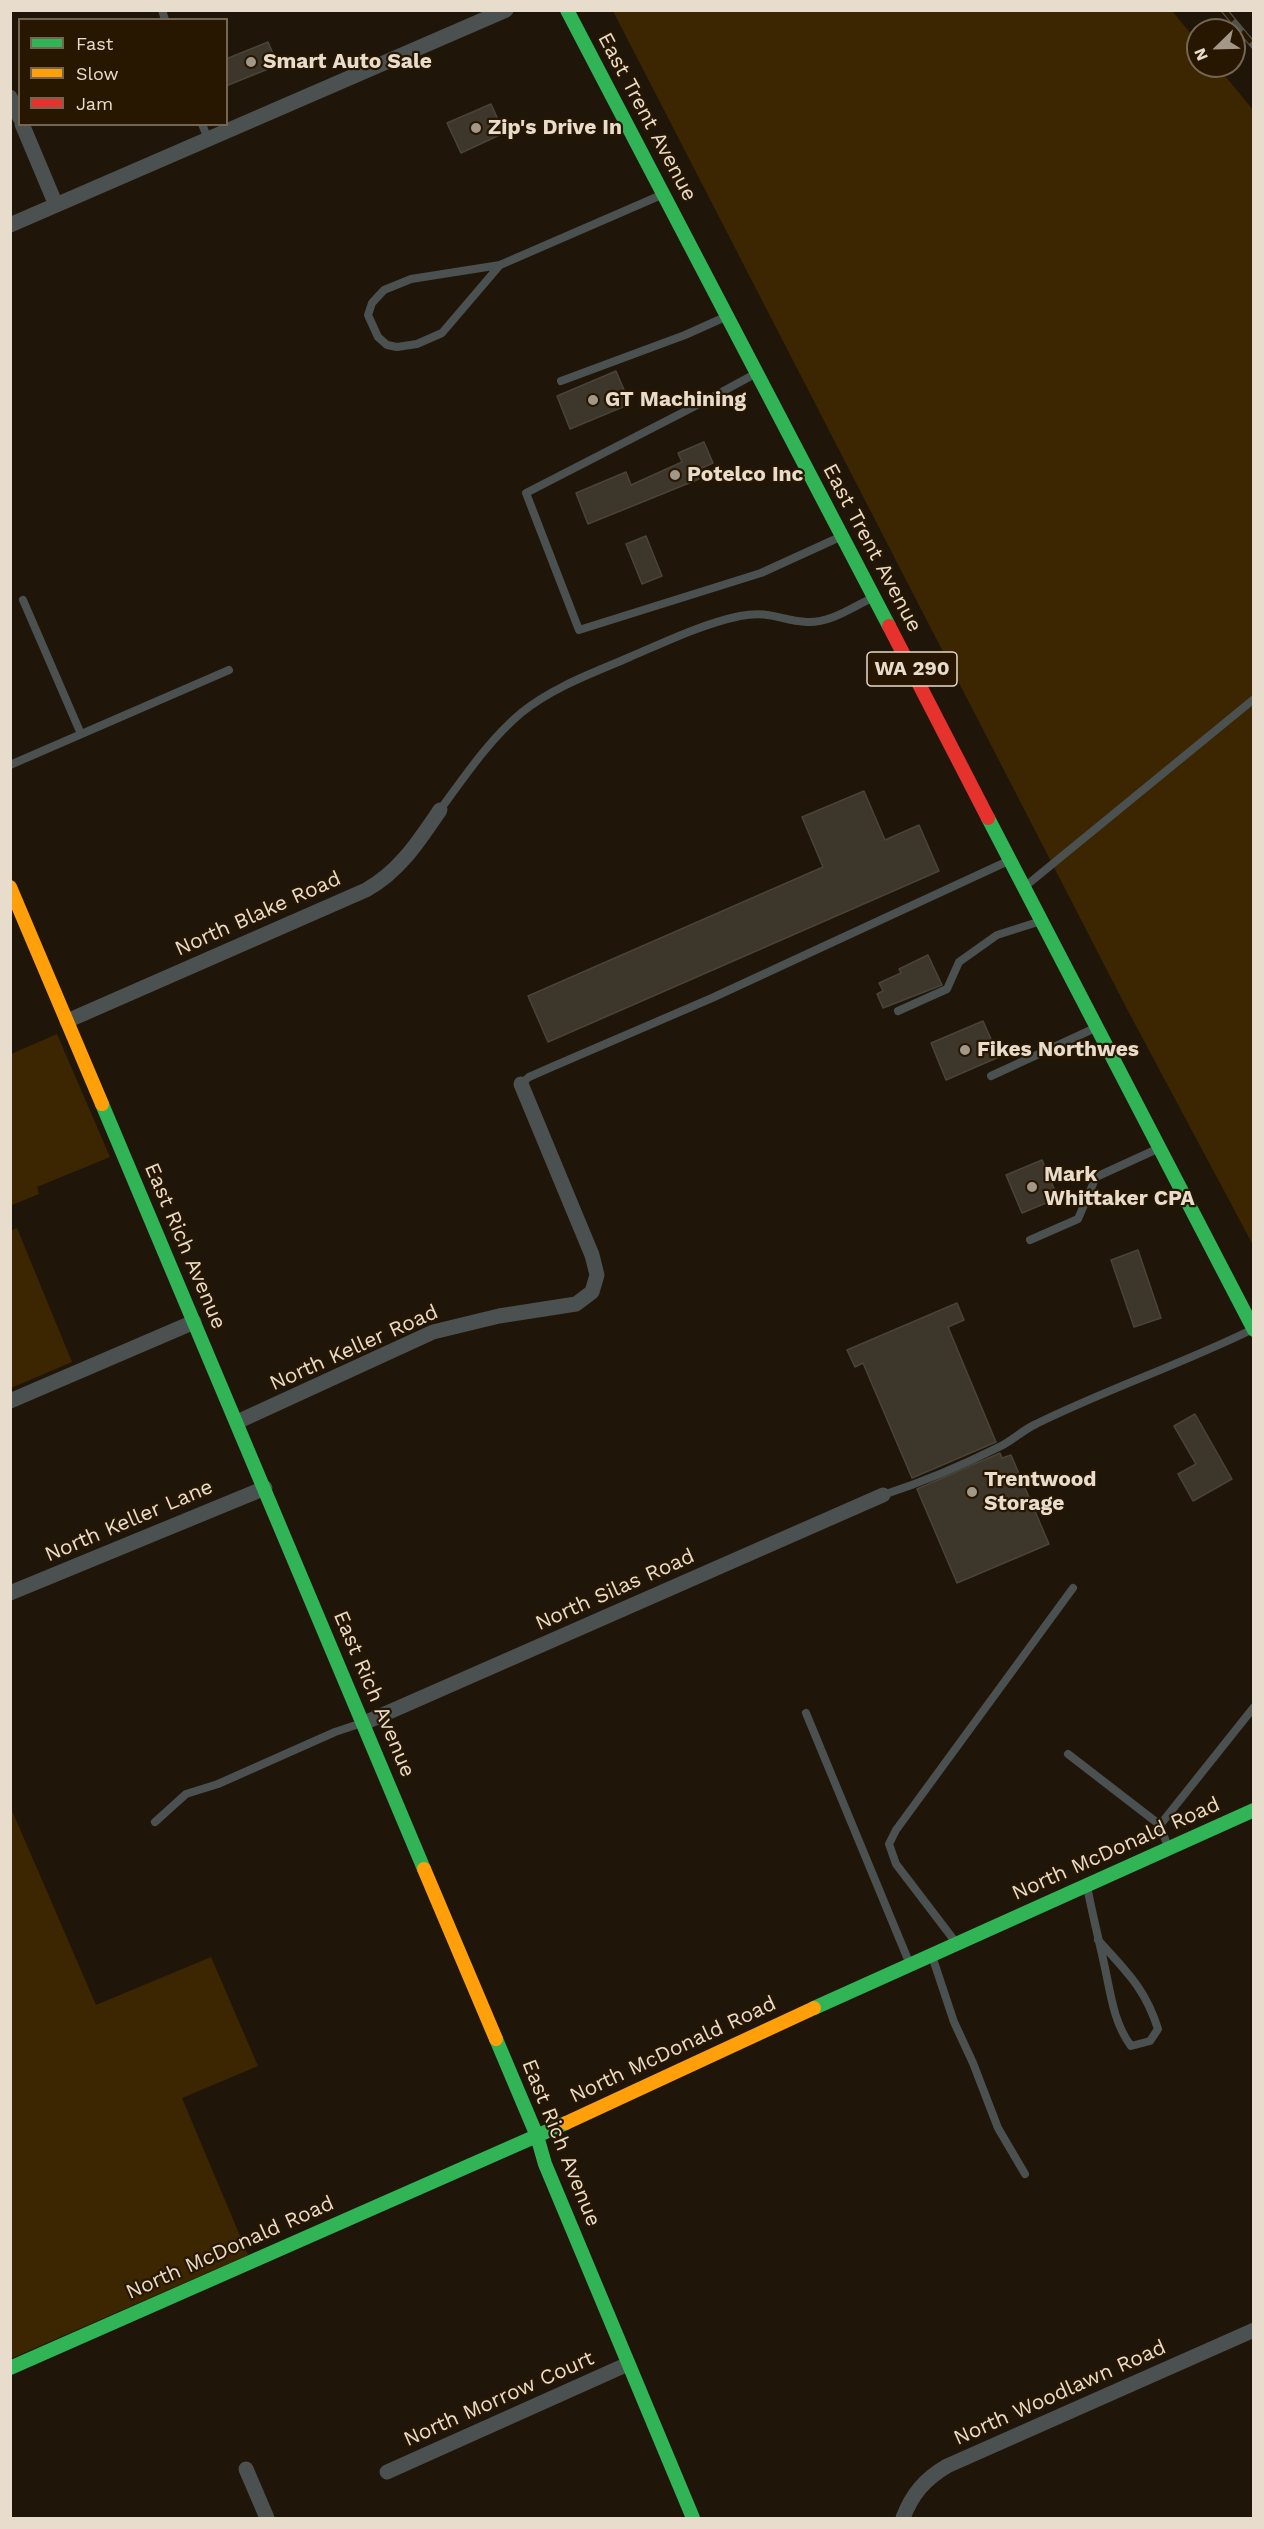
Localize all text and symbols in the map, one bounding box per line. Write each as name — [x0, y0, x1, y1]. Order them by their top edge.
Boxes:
legend — [18, 18, 228, 126]
north arrow — [1186, 18, 1246, 78]
street label: East Trent Avenue — [592, 29, 702, 205]
text: Fast — [76, 33, 113, 54]
text: N — [1190, 45, 1212, 64]
place label: Smart Auto Sale — [263, 49, 432, 75]
marker: Smart Auto Sale — [244, 55, 258, 69]
text: Slow — [76, 63, 119, 84]
text: Jam — [76, 93, 113, 114]
place label: Zip's Drive In — [488, 115, 622, 141]
marker: Zip's Drive In — [469, 121, 483, 135]
place label: GT Machining — [605, 387, 746, 413]
marker: GT Machining — [586, 393, 600, 407]
street label: East Trent Avenue — [817, 460, 927, 636]
place label: Potelco Inc — [687, 462, 803, 488]
marker: Potelco Inc — [668, 468, 682, 482]
road number: WA 290 — [867, 652, 957, 686]
street label: North Blake Road — [171, 866, 345, 962]
place label: Fikes Northwes — [977, 1037, 1139, 1063]
marker: Fikes Northwes — [958, 1043, 972, 1057]
street label: East Rich Avenue — [139, 1159, 231, 1333]
place label: Mark Whittaker CPA — [1044, 1162, 1195, 1212]
marker: Mark Whittaker CPA — [1025, 1180, 1039, 1194]
street label: North Keller Road — [266, 1300, 442, 1396]
place label: Trentwood Storage — [984, 1467, 1097, 1517]
street label: North Keller Lane — [41, 1474, 217, 1568]
marker: Trentwood Storage — [965, 1485, 979, 1499]
street label: North Silas Road — [532, 1544, 698, 1636]
street label: East Rich Avenue — [328, 1607, 420, 1781]
street label: North McDonald Road — [1008, 1792, 1224, 1906]
street label: North McDonald Road — [566, 1991, 780, 2109]
street label: East Rich Avenue — [516, 2056, 606, 2230]
street label: North McDonald Road — [122, 2191, 338, 2305]
street label: North Woodlawn Road — [950, 2335, 1170, 2451]
street label: North Morrow Court — [400, 2346, 598, 2452]

